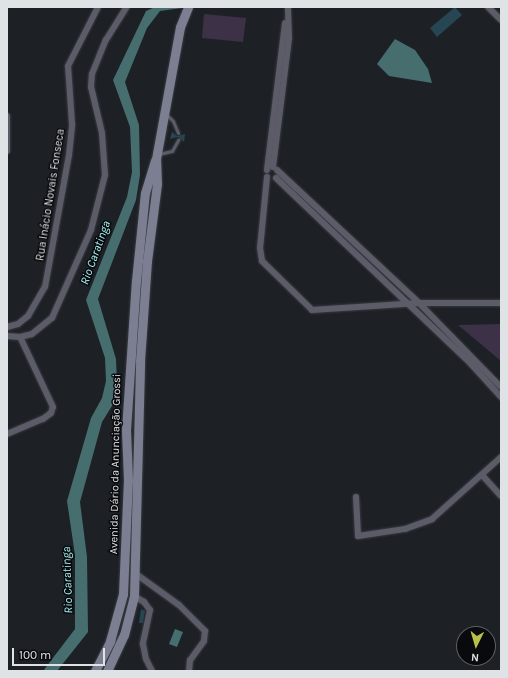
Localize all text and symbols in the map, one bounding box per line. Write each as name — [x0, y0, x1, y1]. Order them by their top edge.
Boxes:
street label: Rua Inácio Novais Fonseca — [34, 128, 68, 262]
water label: Rio Caratinga — [78, 219, 114, 287]
street label: Avenida Dário da Anunciação Grossi — [108, 374, 124, 554]
water label: Rio Caratinga — [60, 546, 76, 614]
north arrow — [456, 626, 496, 666]
scale bar — [14, 640, 107, 666]
text: 100 m — [19, 648, 51, 662]
text: N — [471, 651, 480, 664]

